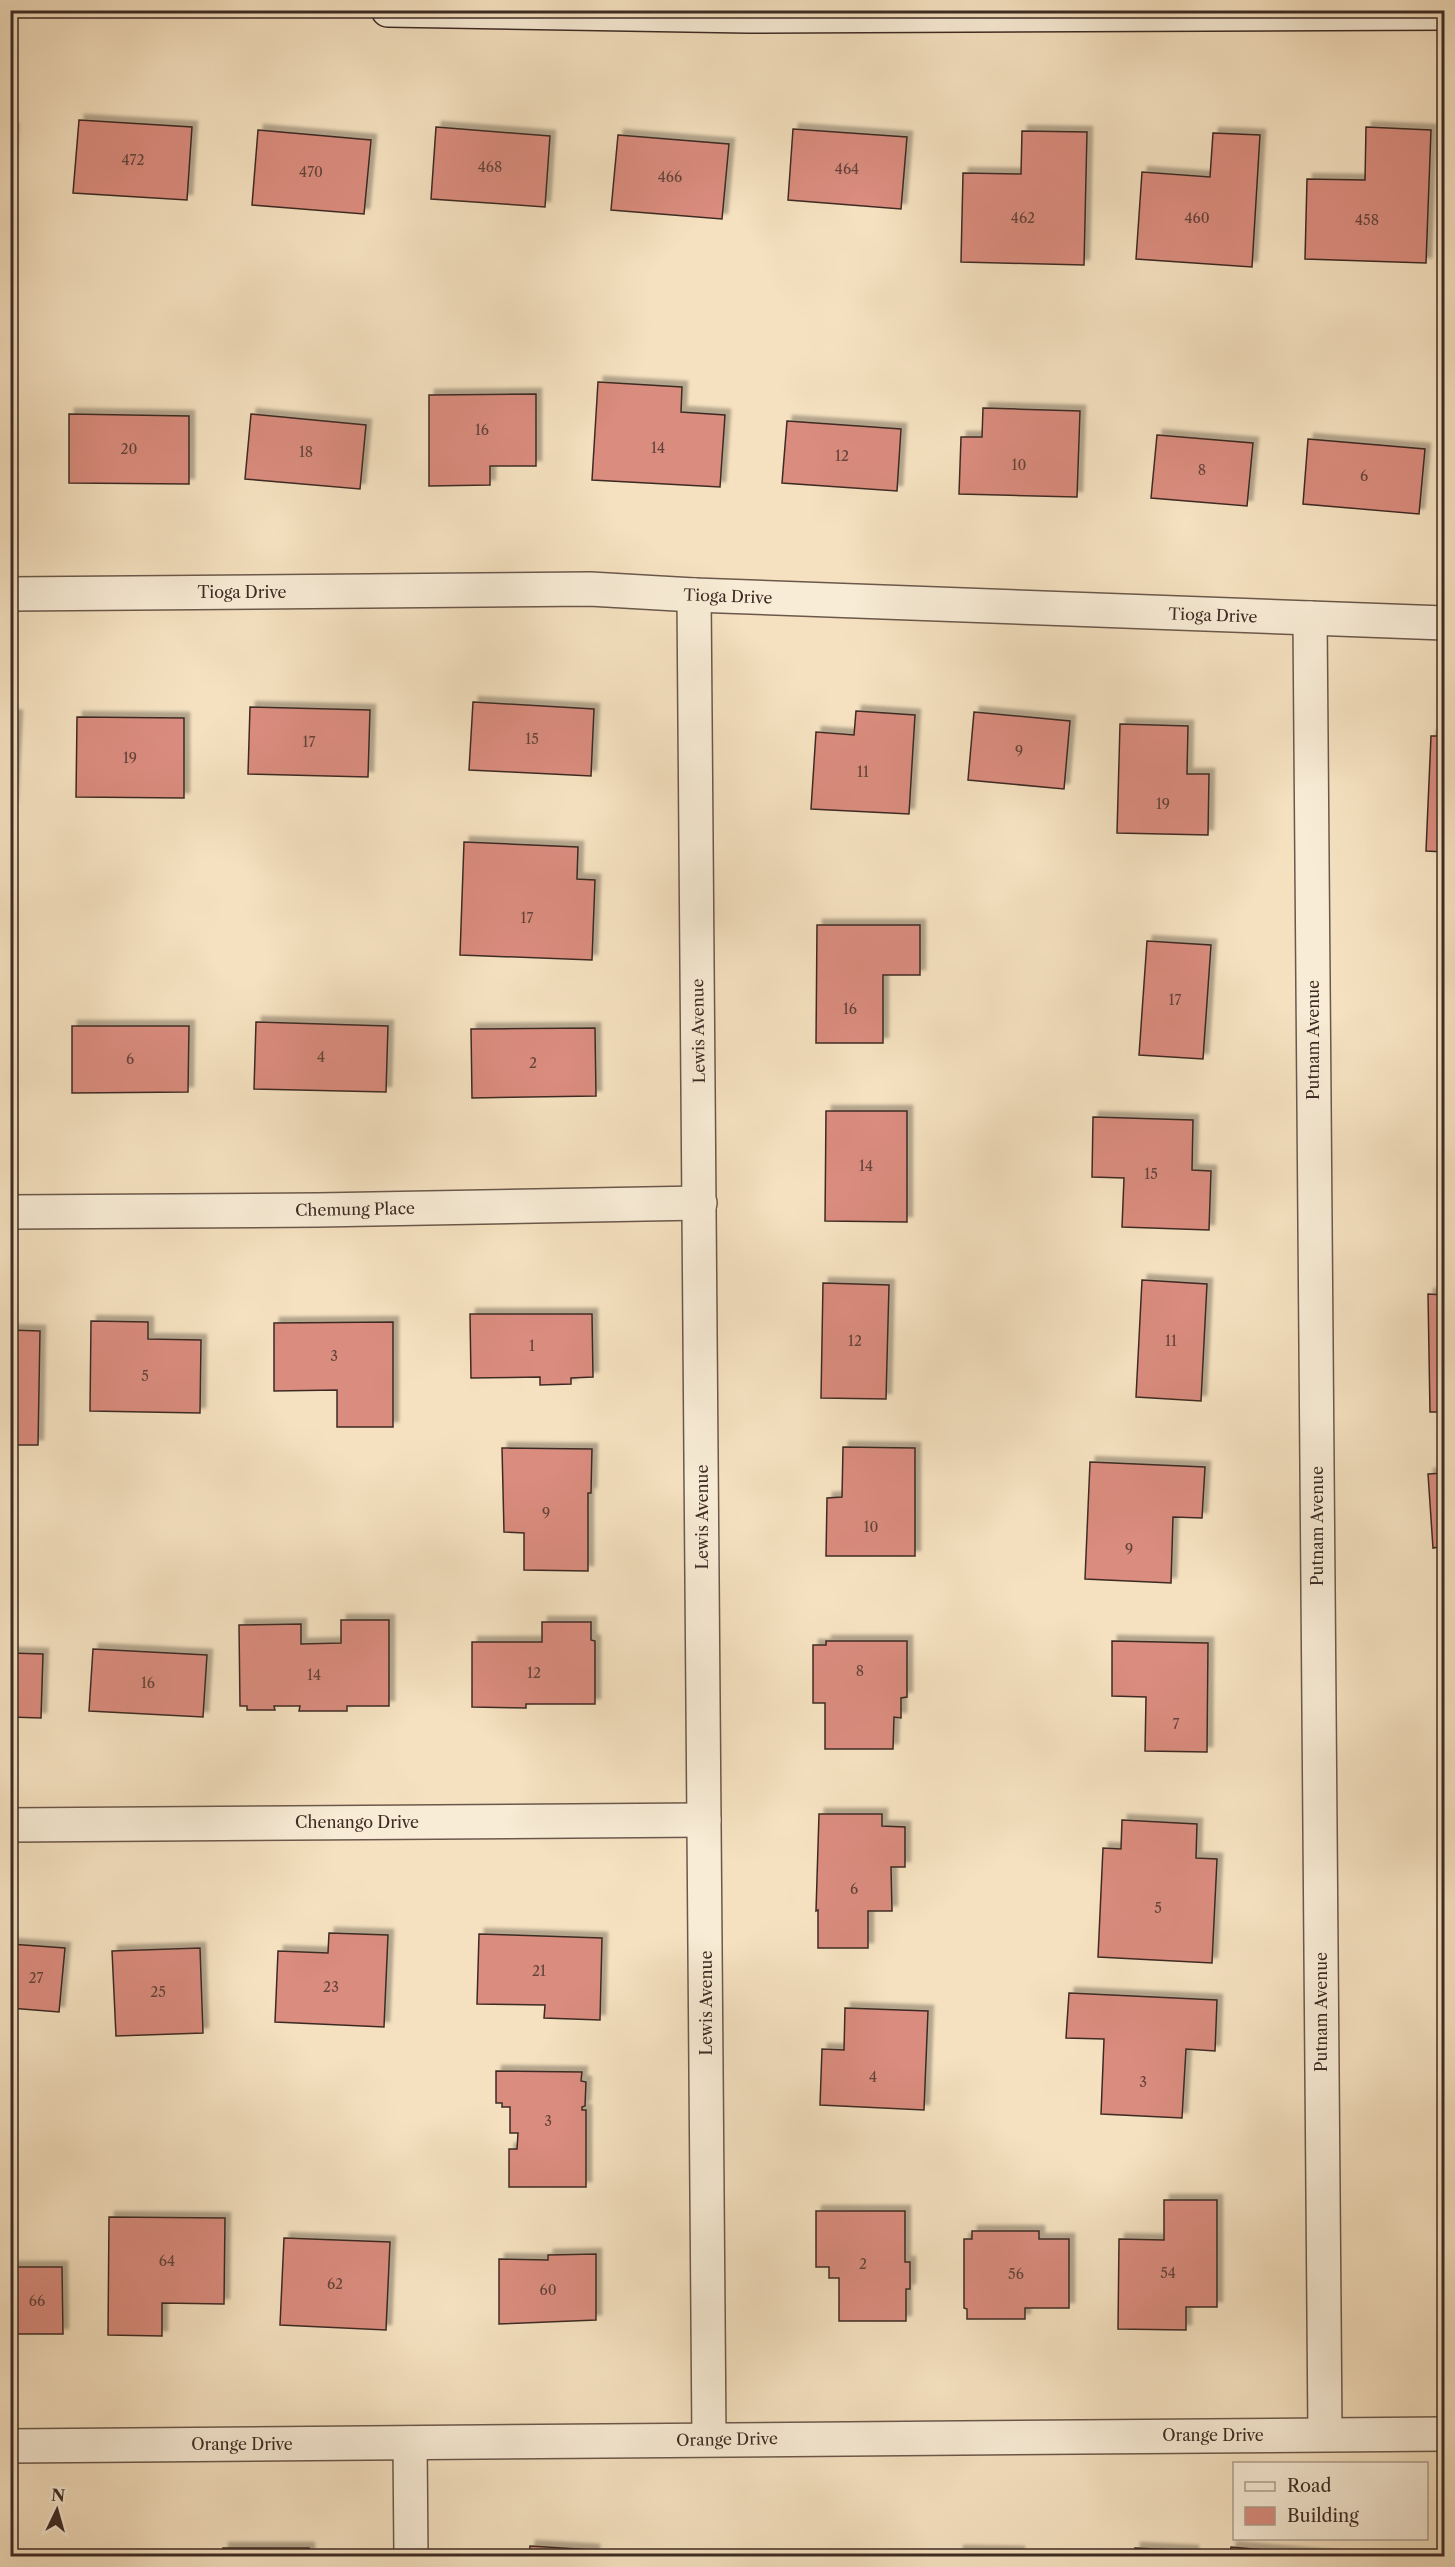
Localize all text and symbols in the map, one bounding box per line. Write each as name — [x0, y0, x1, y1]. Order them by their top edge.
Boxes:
house number: 472 — [121, 151, 145, 169]
house number: 468 — [478, 158, 502, 176]
house number: 464 — [835, 160, 859, 178]
house number: 470 — [299, 163, 323, 181]
house number: 466 — [658, 168, 682, 186]
house number: 462 — [1011, 209, 1035, 227]
house number: 460 — [1184, 209, 1210, 227]
house number: 458 — [1355, 211, 1379, 229]
house number: 16 — [475, 421, 489, 439]
house number: 14 — [651, 439, 665, 457]
house number: 20 — [121, 440, 138, 458]
house number: 18 — [299, 443, 313, 461]
house number: 12 — [835, 447, 849, 465]
house number: 10 — [1012, 456, 1026, 474]
house number: 8 — [1198, 461, 1206, 479]
house number: 6 — [1360, 467, 1368, 485]
street label: Tioga Drive — [198, 582, 286, 602]
street label: Tioga Drive — [683, 584, 773, 608]
street label: Tioga Drive — [1168, 603, 1258, 627]
house number: 15 — [525, 730, 539, 748]
house number: 17 — [303, 733, 315, 751]
house number: 9 — [1015, 742, 1023, 760]
house number: 19 — [123, 749, 137, 767]
house number: 11 — [857, 763, 869, 781]
house number: 19 — [1156, 795, 1170, 813]
house number: 17 — [521, 909, 533, 927]
street label: Lewis Avenue — [687, 978, 709, 1084]
street label: Putnam Avenue — [1303, 980, 1323, 1100]
house number: 17 — [1169, 991, 1181, 1009]
house number: 16 — [843, 1000, 857, 1018]
house number: 4 — [317, 1048, 325, 1066]
house number: 6 — [126, 1050, 134, 1068]
house number: 2 — [529, 1054, 537, 1072]
house number: 14 — [859, 1157, 873, 1175]
house number: 15 — [1144, 1165, 1158, 1183]
street label: Chemung Place — [295, 1198, 415, 1220]
house number: 12 — [848, 1332, 862, 1350]
house number: 11 — [1165, 1332, 1177, 1350]
house number: 1 — [529, 1337, 535, 1355]
house number: 3 — [330, 1347, 338, 1365]
house number: 5 — [141, 1367, 149, 1385]
street label: Lewis Avenue — [692, 1465, 712, 1569]
street label: Putnam Avenue — [1307, 1466, 1327, 1586]
house number: 9 — [542, 1504, 550, 1522]
house number: 10 — [864, 1518, 878, 1536]
house number: 9 — [1125, 1540, 1133, 1558]
house number: 8 — [856, 1662, 864, 1680]
house number: 12 — [527, 1664, 541, 1682]
house number: 14 — [307, 1666, 321, 1684]
house number: 16 — [141, 1674, 155, 1692]
house number: 7 — [1173, 1715, 1180, 1733]
street label: Chenango Drive — [295, 1812, 419, 1832]
house number: 6 — [850, 1880, 858, 1898]
house number: 5 — [1154, 1899, 1162, 1917]
street label: Lewis Avenue — [696, 1951, 716, 2055]
street label: Putnam Avenue — [1311, 1952, 1331, 2072]
house number: 21 — [532, 1962, 546, 1980]
house number: 27 — [29, 1969, 44, 1987]
house number: 23 — [323, 1978, 339, 1996]
house number: 25 — [150, 1983, 166, 2001]
house number: 4 — [869, 2068, 877, 2086]
house number: 3 — [1139, 2073, 1147, 2091]
house number: 3 — [544, 2112, 552, 2130]
house number: 64 — [159, 2252, 175, 2270]
house number: 2 — [859, 2255, 867, 2273]
house number: 54 — [1160, 2264, 1176, 2282]
house number: 56 — [1008, 2265, 1024, 2283]
house number: 62 — [327, 2275, 343, 2293]
house number: 60 — [539, 2281, 557, 2299]
house number: 66 — [29, 2292, 45, 2310]
street label: Orange Drive — [1162, 2425, 1264, 2445]
street label: Orange Drive — [676, 2428, 778, 2450]
street label: Orange Drive — [191, 2434, 293, 2454]
legend — [1233, 2462, 1428, 2540]
text: Road — [1287, 2475, 1332, 2497]
north arrow — [27, 2480, 87, 2540]
text: N — [51, 2484, 66, 2506]
text: Building — [1287, 2505, 1359, 2527]

